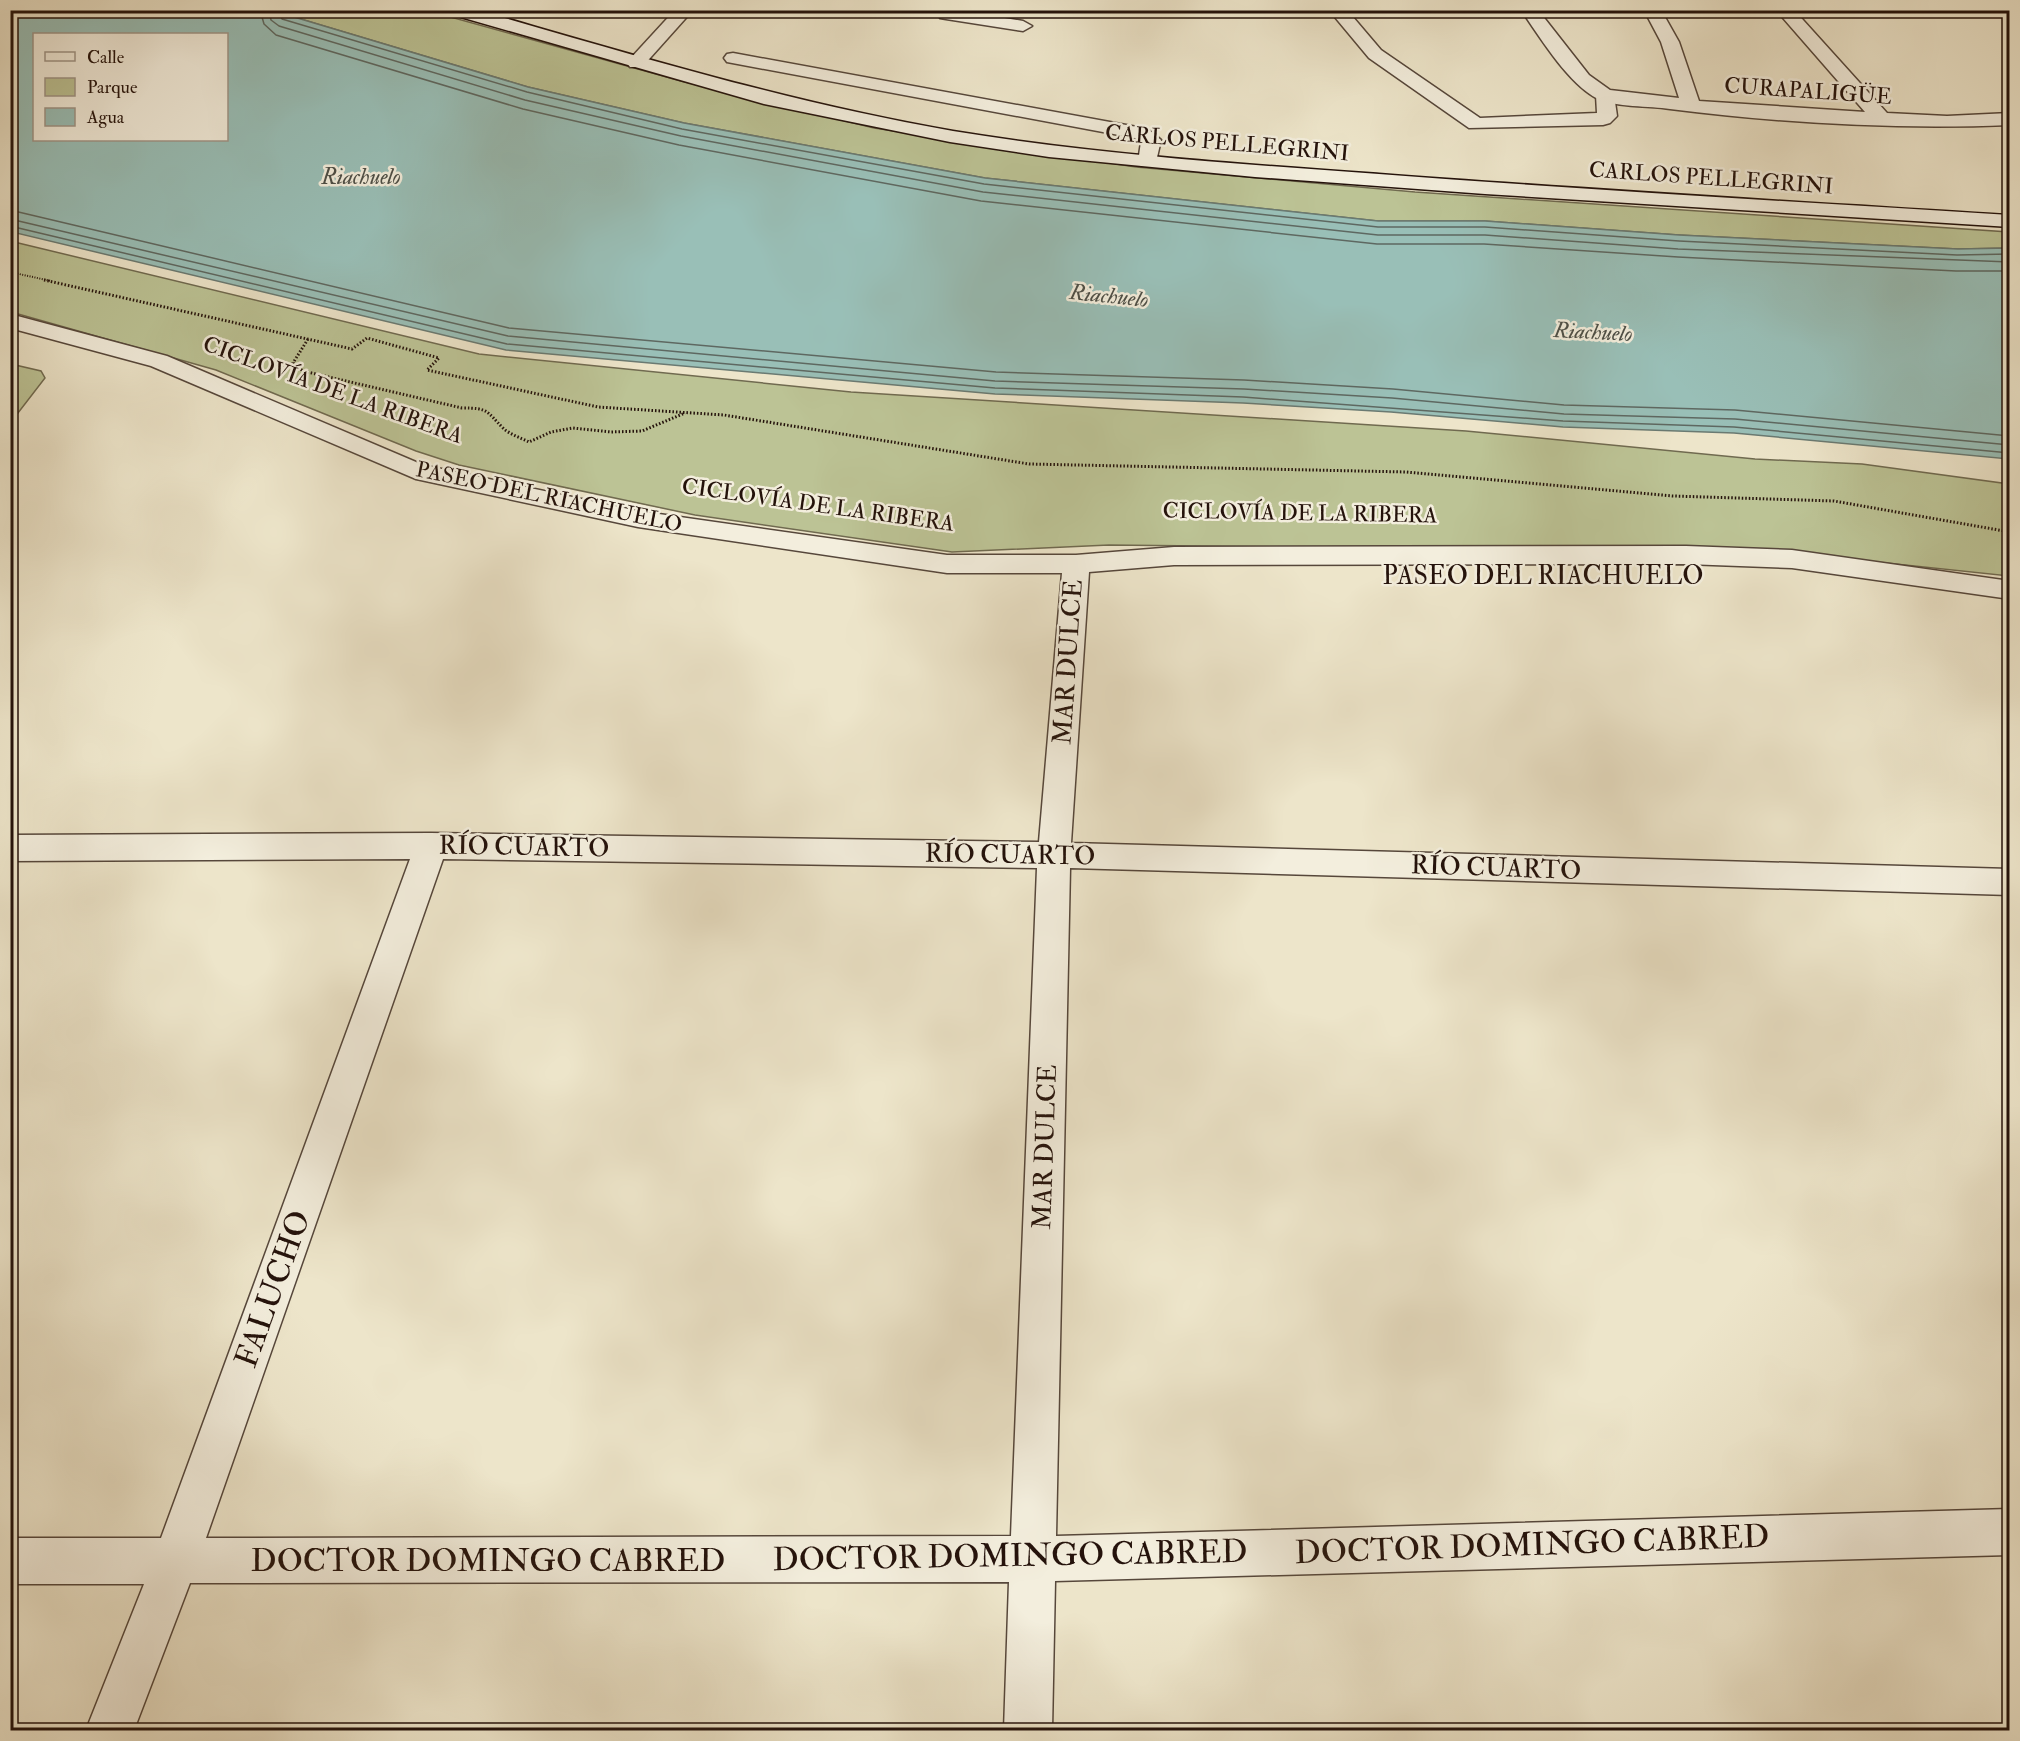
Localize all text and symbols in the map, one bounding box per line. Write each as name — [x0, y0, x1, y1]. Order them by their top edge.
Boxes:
legend — [33, 33, 228, 141]
text: Calle — [87, 46, 125, 69]
street label: CURAPALIGÜE — [1723, 71, 1893, 111]
text: Parque — [87, 76, 138, 99]
text: Agua — [86, 106, 125, 129]
street label: CARLOS PELLEGRINI — [1104, 118, 1350, 168]
street label: CARLOS PELLEGRINI — [1588, 155, 1834, 201]
water label: Riachuelo — [320, 163, 401, 191]
water label: Riachuelo — [1067, 278, 1150, 314]
water label: Riachuelo — [1552, 316, 1633, 348]
street label: CICLOVÍA DE LA RIBERA — [199, 330, 467, 450]
street label: PASEO DEL RIACHUELO — [413, 455, 685, 539]
street label: CICLOVÍA DE LA RIBERA — [680, 472, 956, 538]
street label: CICLOVÍA DE LA RIBERA — [1162, 497, 1438, 529]
street label: PASEO DEL RIACHUELO — [1383, 560, 1703, 592]
street label: MAR DULCE — [1046, 579, 1090, 745]
street label: RÍO CUARTO — [438, 828, 610, 864]
street label: RÍO CUARTO — [924, 836, 1096, 872]
street label: RÍO CUARTO — [1410, 847, 1582, 887]
street label: MAR DULCE — [1026, 1064, 1064, 1230]
street label: FALUCHO — [226, 1205, 320, 1373]
street label: DOCTOR DOMINGO CABRED — [1294, 1517, 1770, 1573]
street label: DOCTOR DOMINGO CABRED — [772, 1532, 1248, 1580]
street label: DOCTOR DOMINGO CABRED — [251, 1541, 725, 1581]

